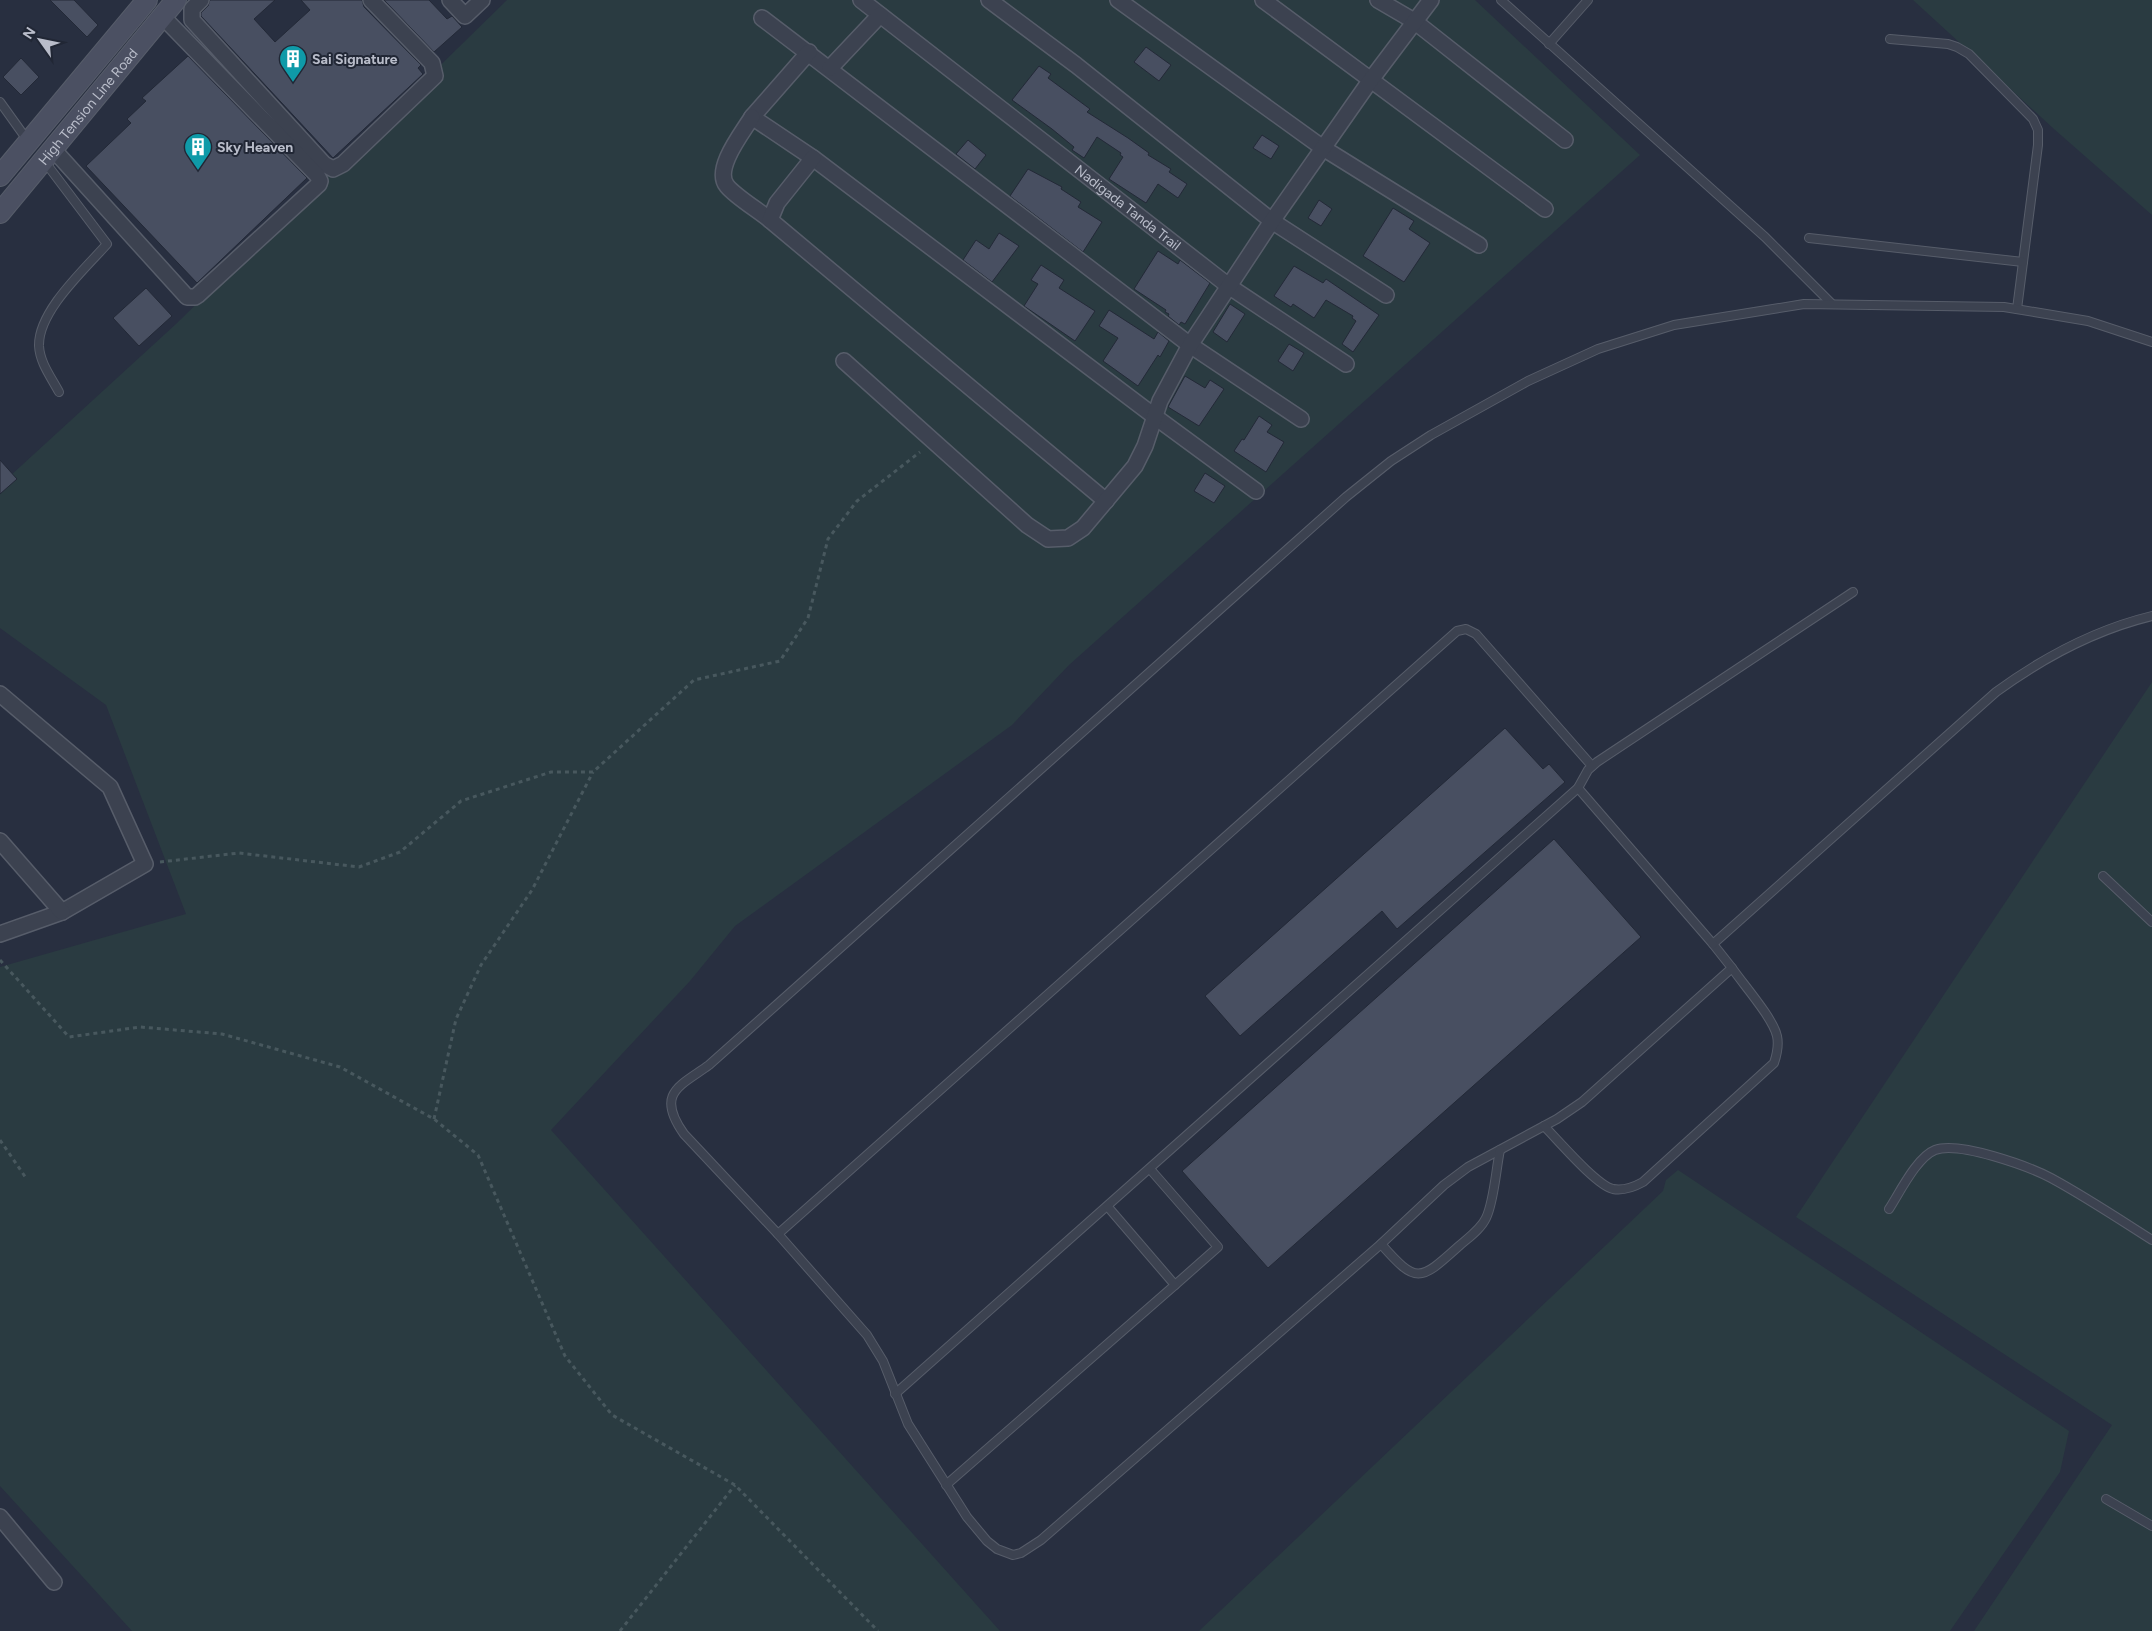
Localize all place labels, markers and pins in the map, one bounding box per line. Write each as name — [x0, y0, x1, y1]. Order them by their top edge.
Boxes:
building icon: Sai Signature — [278, 44, 308, 83]
place label: Sai Signature — [312, 51, 398, 68]
building icon: Sky Heaven — [183, 132, 213, 171]
place label: Sky Heaven — [217, 139, 293, 156]

